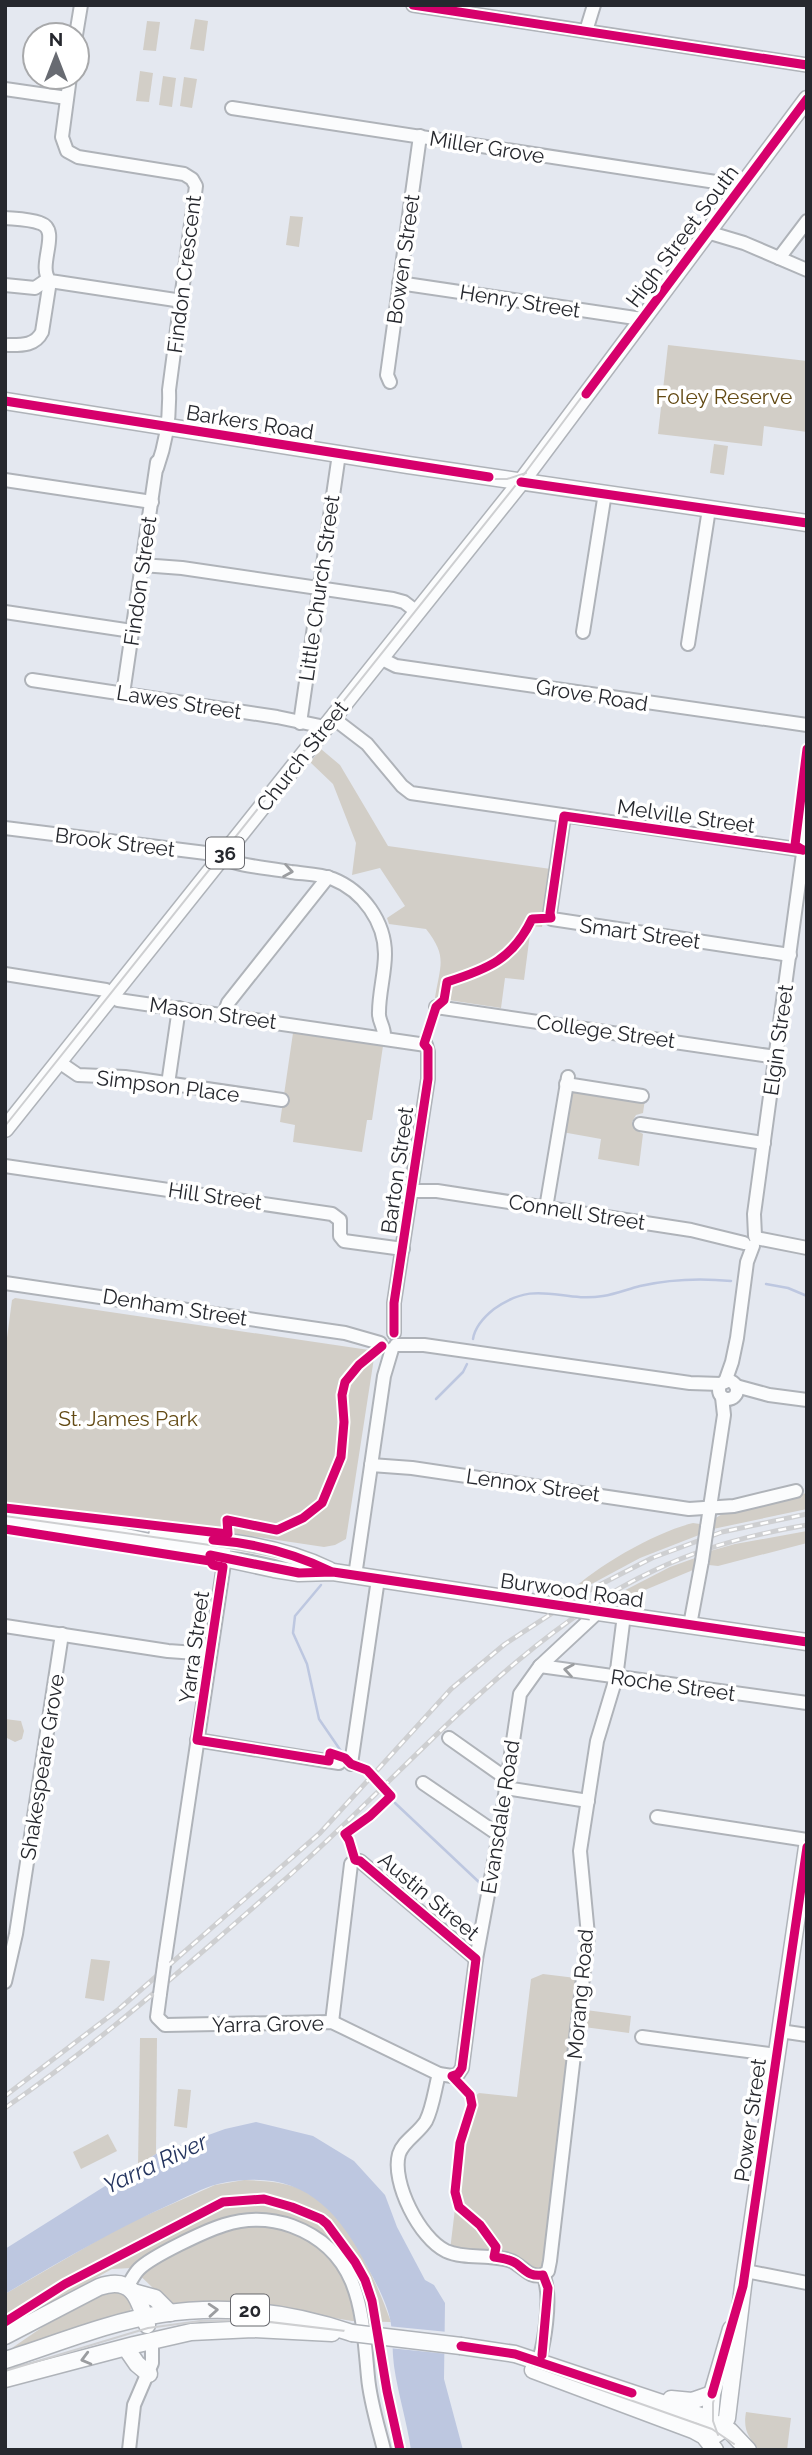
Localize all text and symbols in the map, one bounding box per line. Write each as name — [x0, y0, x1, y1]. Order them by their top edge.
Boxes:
north arrow — [21, 21, 91, 91]
text: N — [49, 28, 63, 50]
street label: Miller Grove — [428, 126, 546, 168]
street label: High Street South — [620, 160, 744, 312]
street label: Bowen Street — [382, 192, 424, 326]
street label: Findon Crescent — [162, 193, 206, 355]
street label: Henry Street — [458, 279, 582, 323]
park label: Foley Reserve — [656, 384, 792, 409]
street label: Barkers Road — [184, 400, 316, 444]
street label: Little Church Street — [294, 493, 344, 683]
street label: Findon Street — [119, 515, 161, 647]
street label: Grove Road — [534, 674, 650, 716]
street label: Lawes Street — [115, 680, 243, 724]
street label: Church Street — [251, 696, 353, 816]
street label: Melville Street — [615, 794, 757, 838]
street label: Brook Street — [54, 822, 176, 862]
road number: 36 — [206, 838, 244, 868]
one-way arrow — [282, 863, 294, 878]
street label: Smart Street — [578, 912, 702, 954]
street label: Elgin Street — [758, 983, 798, 1097]
street label: Mason Street — [148, 992, 278, 1034]
street label: College Street — [535, 1009, 677, 1053]
street label: Simpson Place — [95, 1065, 241, 1107]
street label: Barton Street — [376, 1105, 418, 1235]
street label: Hill Street — [166, 1177, 264, 1215]
street label: Connell Street — [507, 1189, 647, 1235]
street label: Denham Street — [101, 1283, 249, 1331]
park label: St. James Park — [58, 1406, 198, 1431]
street label: Lennox Street — [464, 1463, 602, 1507]
street label: Burwood Road — [499, 1568, 645, 1612]
street label: Yarra Street — [174, 1589, 214, 1705]
one-way arrow — [563, 1663, 575, 1678]
street label: Roche Street — [609, 1664, 737, 1706]
street label: Shakespeare Grove — [15, 1672, 69, 1862]
street label: Evansdale Road — [475, 1738, 525, 1896]
street label: Austin Street — [373, 1847, 485, 1945]
street label: Morang Road — [562, 1928, 598, 2060]
street label: Yarra Grove — [212, 2011, 324, 2037]
street label: Power Street — [729, 2057, 771, 2183]
water label: Yarra River — [99, 2127, 212, 2199]
road number: 20 — [231, 2294, 269, 2326]
one-way arrow — [208, 2303, 219, 2318]
one-way arrow — [80, 2350, 92, 2365]

